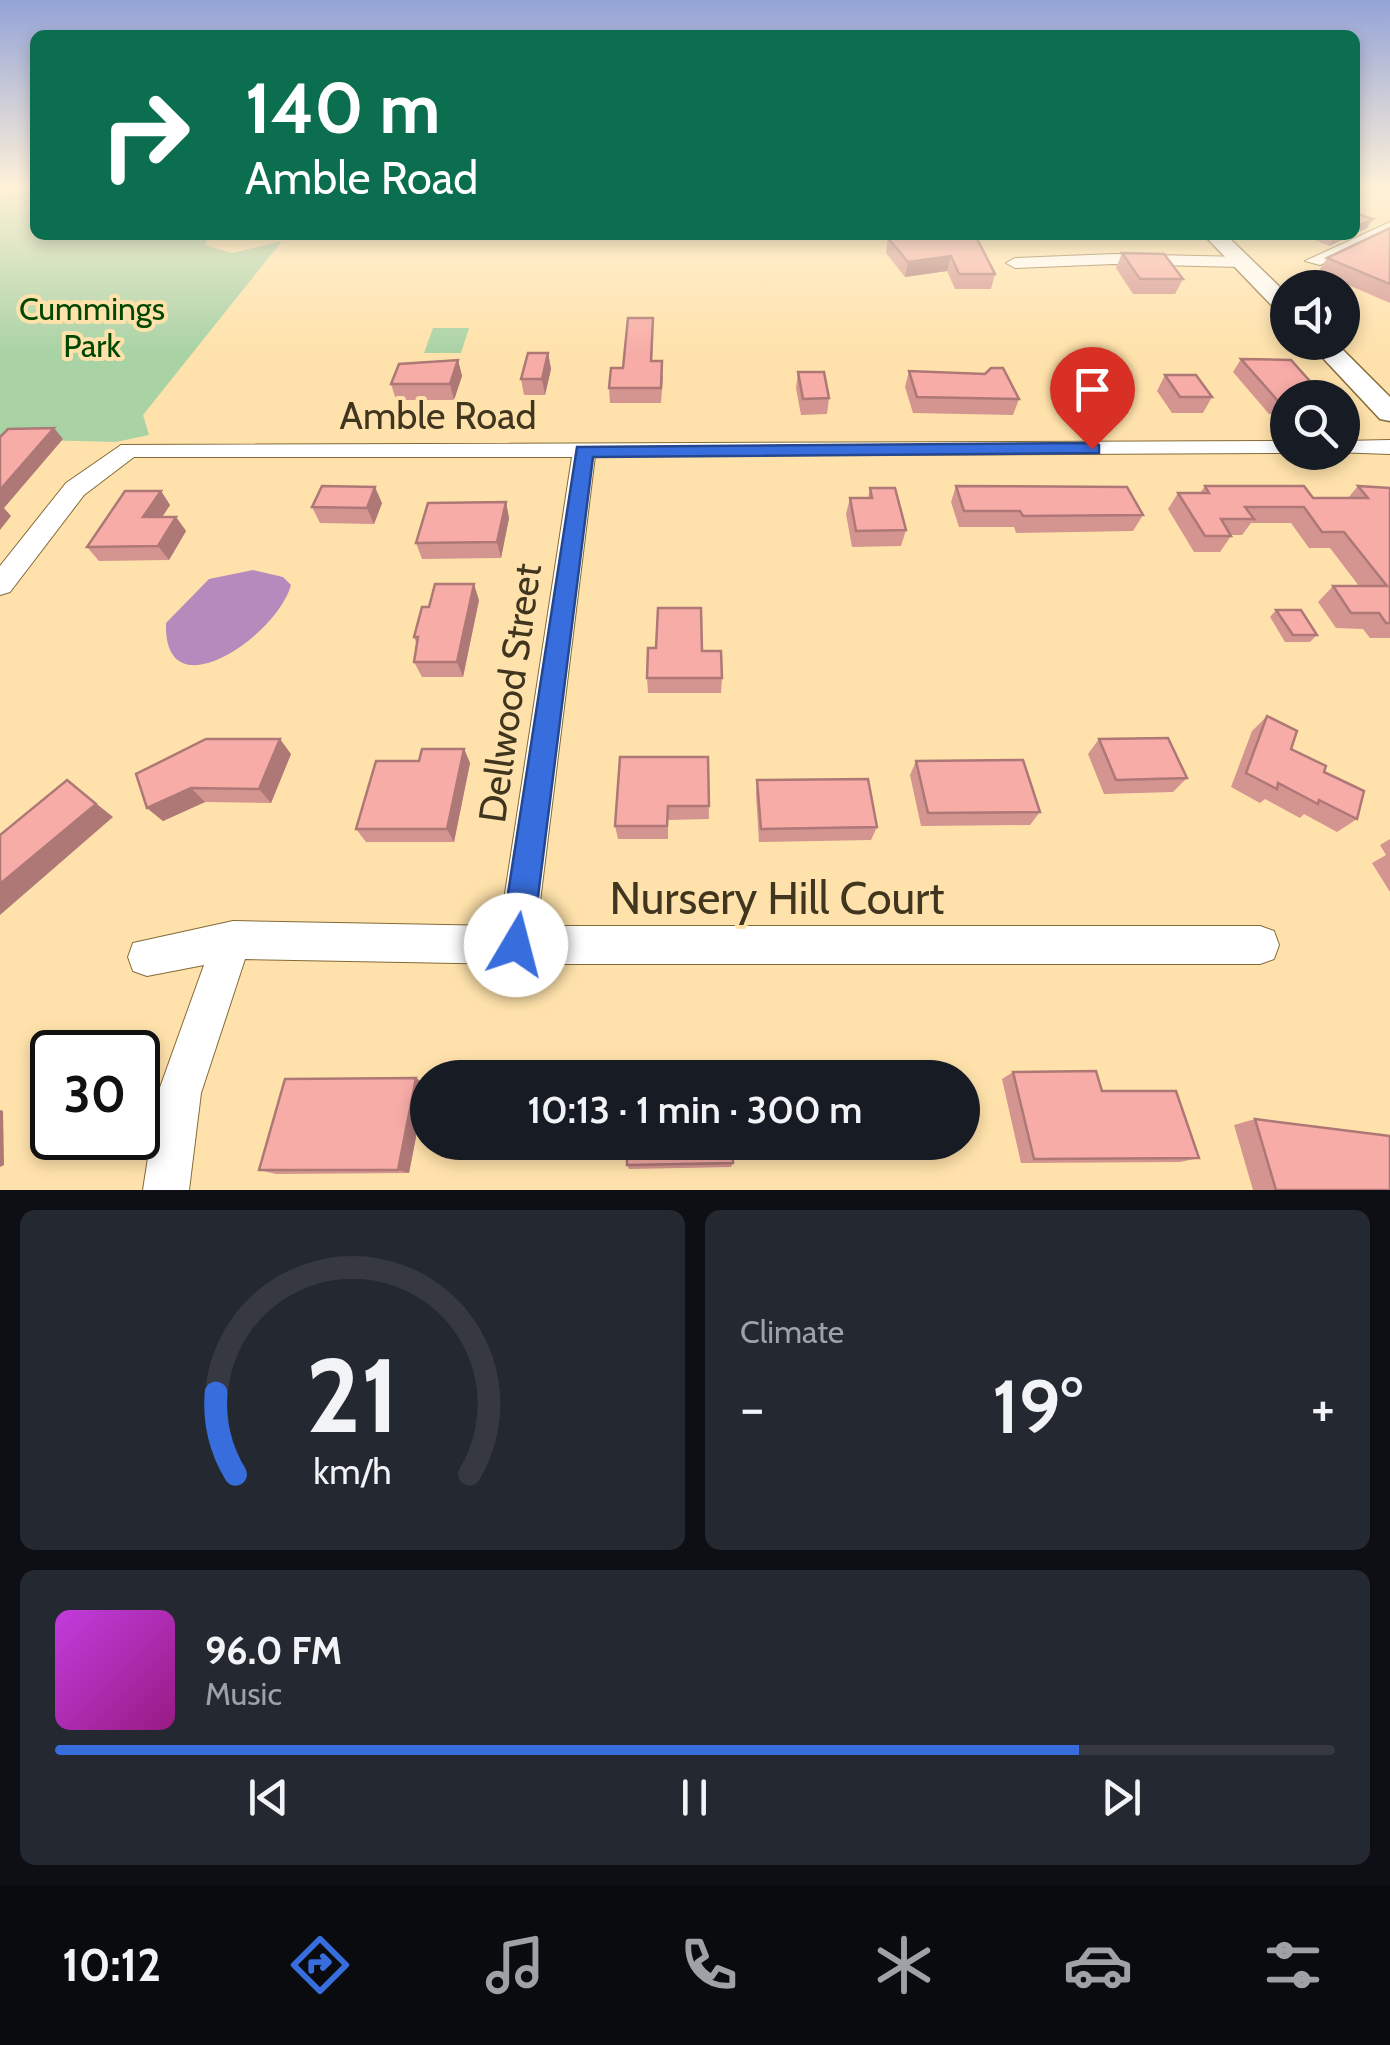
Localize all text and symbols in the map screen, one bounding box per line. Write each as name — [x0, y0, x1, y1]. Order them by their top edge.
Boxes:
text: 140 m — [245, 65, 440, 151]
icon: right — [80, 70, 210, 200]
text: Amble Road — [245, 151, 478, 205]
map controls — [1270, 270, 1360, 470]
button: sound — [1270, 270, 1360, 360]
park label: Cummings Park — [19, 289, 165, 365]
pin — [1050, 347, 1135, 450]
icon: arrive — [1065, 362, 1120, 417]
button: search — [1270, 380, 1360, 470]
street label: Amble Road — [339, 392, 537, 439]
street label: Dellwood Street — [468, 560, 551, 825]
street label: Nursery Hill Court — [610, 871, 944, 925]
position arrow — [464, 893, 568, 997]
speed limit sign: 30 — [30, 1030, 160, 1160]
text: 10:13 · 1 min · 300 m — [528, 1086, 862, 1133]
text: Climate — [740, 1312, 844, 1351]
text: 21 — [306, 1332, 399, 1458]
text: 19° — [992, 1361, 1083, 1452]
text: − — [740, 1374, 764, 1441]
text: + — [1311, 1374, 1335, 1441]
text: km/h — [313, 1450, 392, 1493]
text: 96.0 FM — [205, 1627, 342, 1674]
text: Music — [205, 1674, 282, 1713]
icon: previous — [241, 1770, 296, 1825]
icon: pause — [667, 1770, 722, 1825]
icon: next — [1094, 1770, 1149, 1825]
icon: directions — [285, 1930, 355, 2000]
icon: music — [480, 1930, 550, 2000]
icon: phone — [674, 1930, 744, 2000]
icon: climate — [869, 1930, 939, 2000]
icon: car — [1063, 1930, 1133, 2000]
icon: filters — [1258, 1930, 1328, 2000]
text: 10:12 — [62, 1938, 161, 1992]

